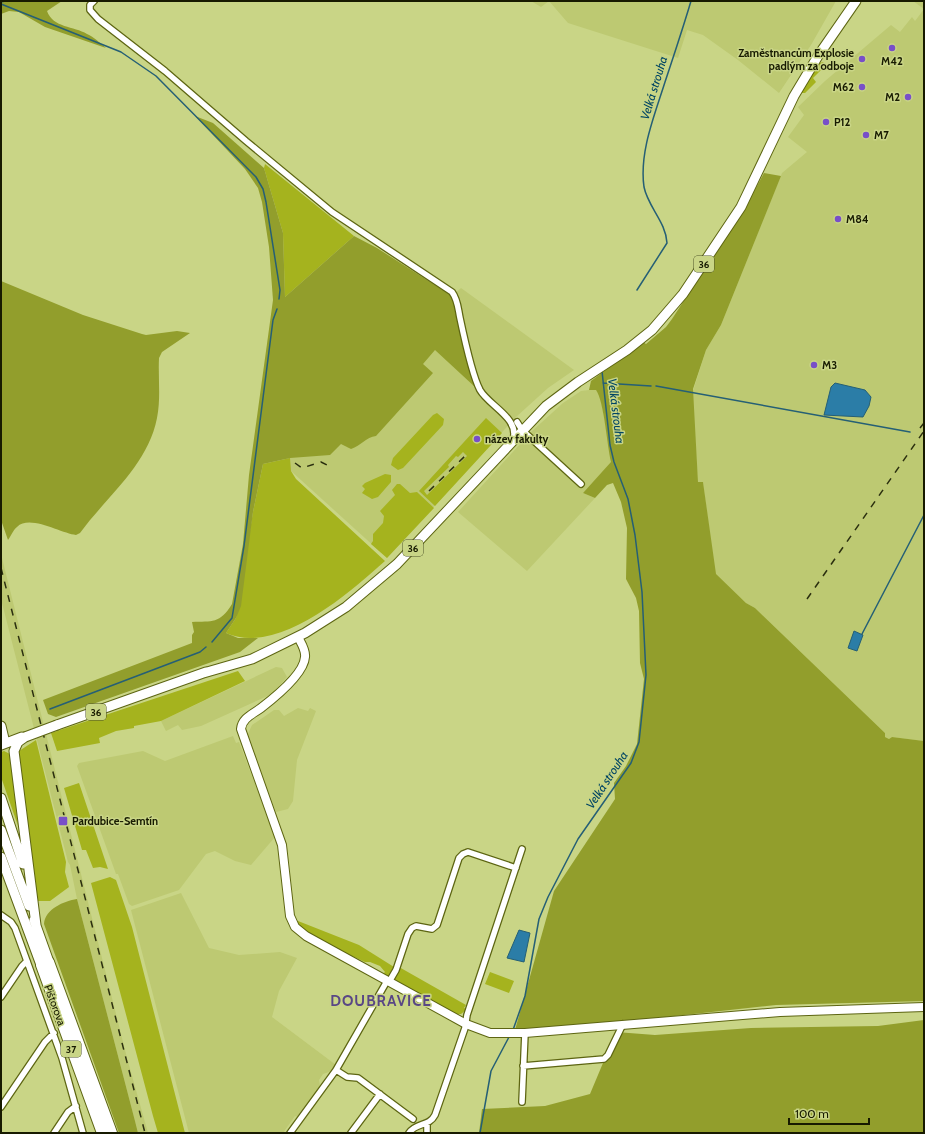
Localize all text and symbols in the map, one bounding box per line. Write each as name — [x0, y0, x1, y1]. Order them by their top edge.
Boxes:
marker: M42 — [887, 43, 897, 53]
place label: Zaměstnancům Explosie padlým za odboje — [738, 46, 854, 73]
water label: Velká strouha — [637, 54, 670, 121]
marker: Zaměstnancům Explosie padlým za odboje — [857, 54, 867, 64]
place label: M42 — [881, 54, 903, 68]
place label: M62 — [833, 80, 854, 94]
marker: M62 — [857, 82, 867, 92]
place label: M2 — [885, 90, 900, 104]
marker: M2 — [903, 92, 913, 102]
place label: P12 — [834, 115, 851, 129]
marker: P12 — [821, 117, 831, 127]
place label: M7 — [874, 128, 889, 142]
marker: M7 — [861, 130, 871, 140]
place label: M84 — [846, 212, 869, 226]
marker: M84 — [833, 214, 843, 224]
road number: 36 — [694, 256, 714, 272]
place label: M3 — [822, 358, 837, 372]
marker: M3 — [809, 360, 819, 370]
water label: Velká strouha — [605, 377, 628, 444]
place label: název fakulty — [485, 432, 548, 446]
marker: název fakulty — [472, 434, 482, 444]
road number: 36 — [403, 540, 423, 556]
road number: 36 — [86, 704, 106, 720]
water label: Velká strouha — [582, 748, 631, 811]
place label: Pardubice-Semtín — [72, 814, 158, 828]
marker: Pardubice-Semtín — [57, 815, 69, 827]
street label: Pištorova — [41, 983, 69, 1028]
district label: DOUBRAVICE — [330, 992, 432, 1010]
road number: 37 — [61, 1041, 81, 1057]
scale bar — [789, 1100, 869, 1126]
text: 100 m — [795, 1106, 829, 1121]

